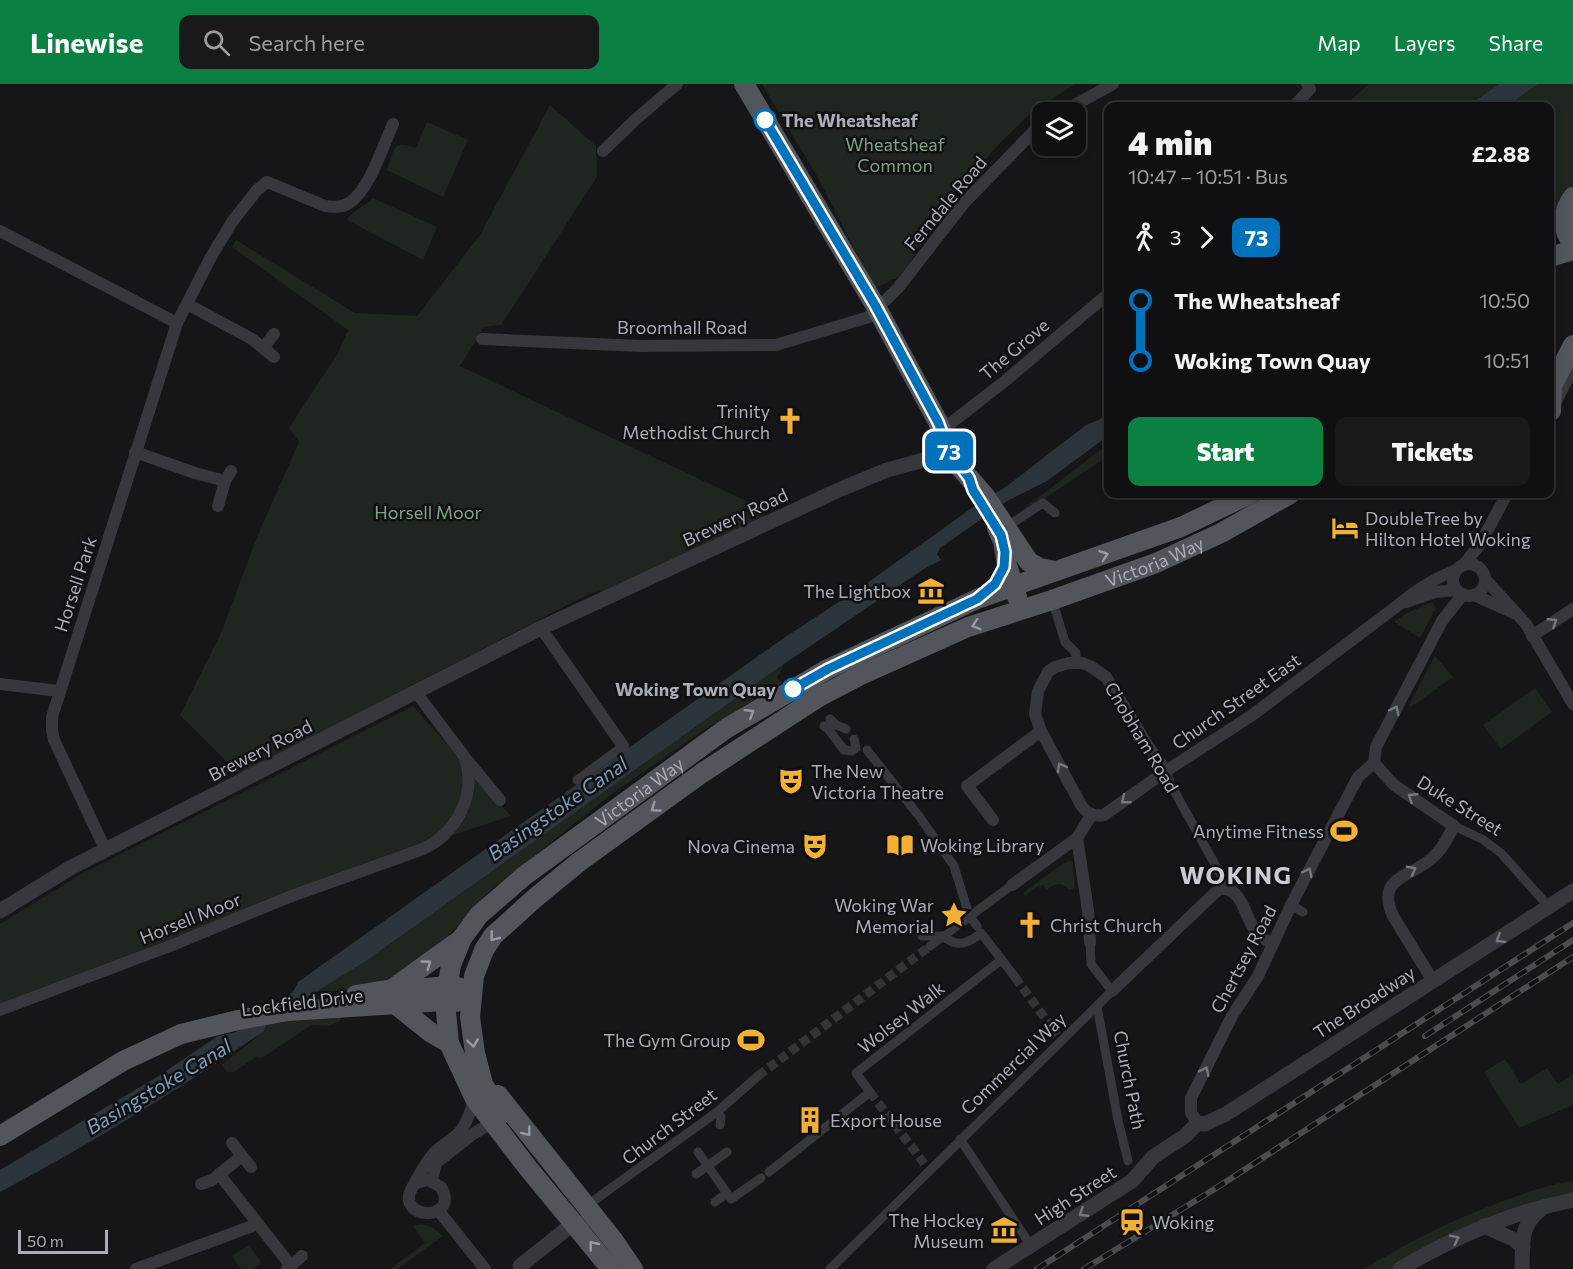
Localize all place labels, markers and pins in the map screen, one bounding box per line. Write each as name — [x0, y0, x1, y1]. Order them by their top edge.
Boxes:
marker: The Wheatsheaf — [754, 109, 776, 131]
place label: The Wheatsheaf — [782, 109, 919, 131]
place label: Trinity Methodist Church — [622, 400, 770, 443]
church icon: Trinity Methodist Church — [775, 406, 805, 436]
place label: DoubleTree by Hilton Hotel Woking — [1365, 507, 1531, 550]
hotel icon: DoubleTree by Hilton Hotel Woking — [1330, 513, 1360, 543]
museum icon: The Lightbox — [916, 576, 946, 606]
place label: The Lightbox — [803, 580, 911, 602]
place label: Woking Town Quay — [615, 678, 776, 700]
marker: Woking Town Quay — [782, 678, 804, 700]
place label: The New Victoria Theatre — [811, 760, 944, 803]
theatre icon: The New Victoria Theatre — [776, 766, 806, 796]
sports icon: Anytime Fitness — [1329, 816, 1359, 846]
place label: Anytime Fitness — [1193, 820, 1324, 842]
library icon: Woking Library — [885, 830, 915, 860]
theatre icon: Nova Cinema — [800, 831, 830, 861]
place label: Woking Library — [920, 834, 1044, 856]
place label: Nova Cinema — [687, 835, 795, 857]
place label: Woking War Memorial — [834, 894, 934, 937]
place icon: Woking War Memorial — [939, 900, 969, 930]
church icon: Christ Church — [1015, 910, 1045, 940]
place label: Christ Church — [1050, 914, 1162, 936]
sports icon: The Gym Group — [736, 1025, 766, 1055]
place label: The Gym Group — [603, 1029, 731, 1051]
building icon: Export House — [795, 1105, 825, 1135]
place label: Export House — [830, 1109, 942, 1131]
station icon: Woking — [1117, 1207, 1147, 1237]
place label: The Hockey Museum — [888, 1209, 984, 1252]
place label: Woking — [1152, 1211, 1215, 1233]
museum icon: The Hockey Museum — [989, 1215, 1019, 1245]

